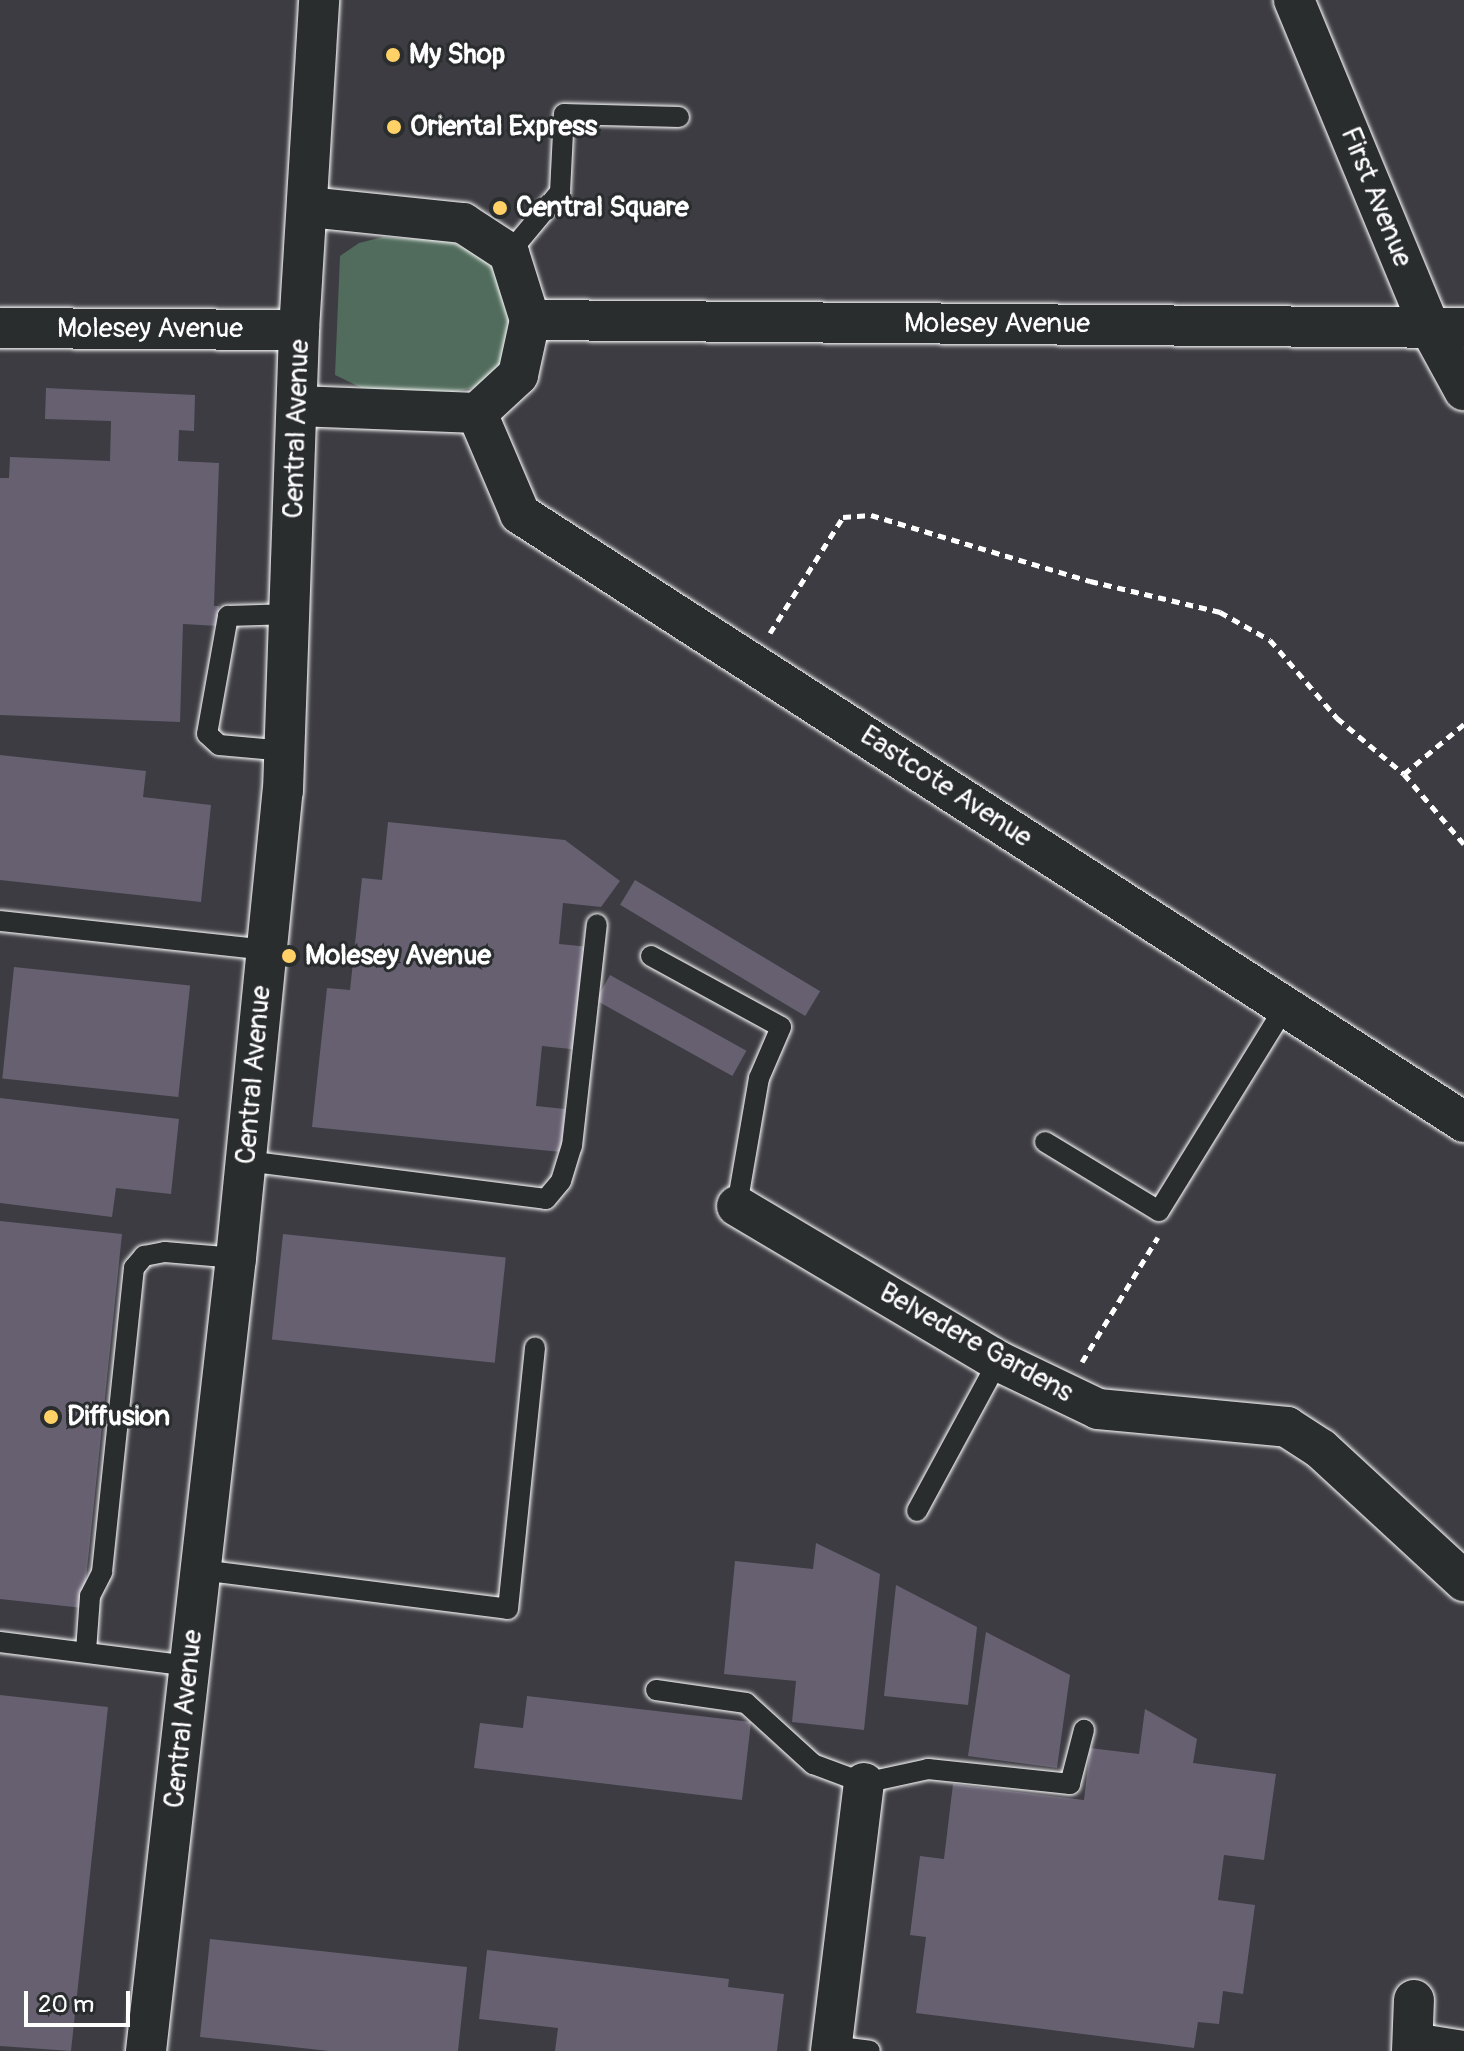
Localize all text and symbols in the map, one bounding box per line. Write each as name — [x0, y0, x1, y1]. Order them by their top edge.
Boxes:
place label: My Shop — [409, 38, 505, 72]
marker: My Shop — [384, 46, 402, 64]
place label: Oriental Express — [410, 110, 597, 144]
marker: Oriental Express — [385, 118, 403, 136]
street label: First Avenue — [1333, 122, 1419, 272]
place label: Central Square — [516, 191, 689, 225]
marker: Central Square — [491, 199, 509, 217]
street label: Molesey Avenue — [904, 307, 1090, 341]
street label: Molesey Avenue — [57, 312, 243, 346]
street label: Central Avenue — [277, 339, 317, 519]
street label: Eastcote Avenue — [854, 719, 1038, 855]
place label: Molesey Avenue — [305, 939, 491, 973]
marker: Molesey Avenue — [280, 947, 298, 965]
street label: Central Avenue — [229, 984, 279, 1166]
street label: Belvedere Gardens — [873, 1276, 1079, 1410]
place label: Diffusion — [67, 1400, 170, 1434]
marker: Diffusion — [42, 1408, 60, 1426]
street label: Central Avenue — [158, 1628, 210, 1810]
scale bar — [28, 1975, 134, 2025]
text: 20 m — [38, 1990, 94, 2019]

